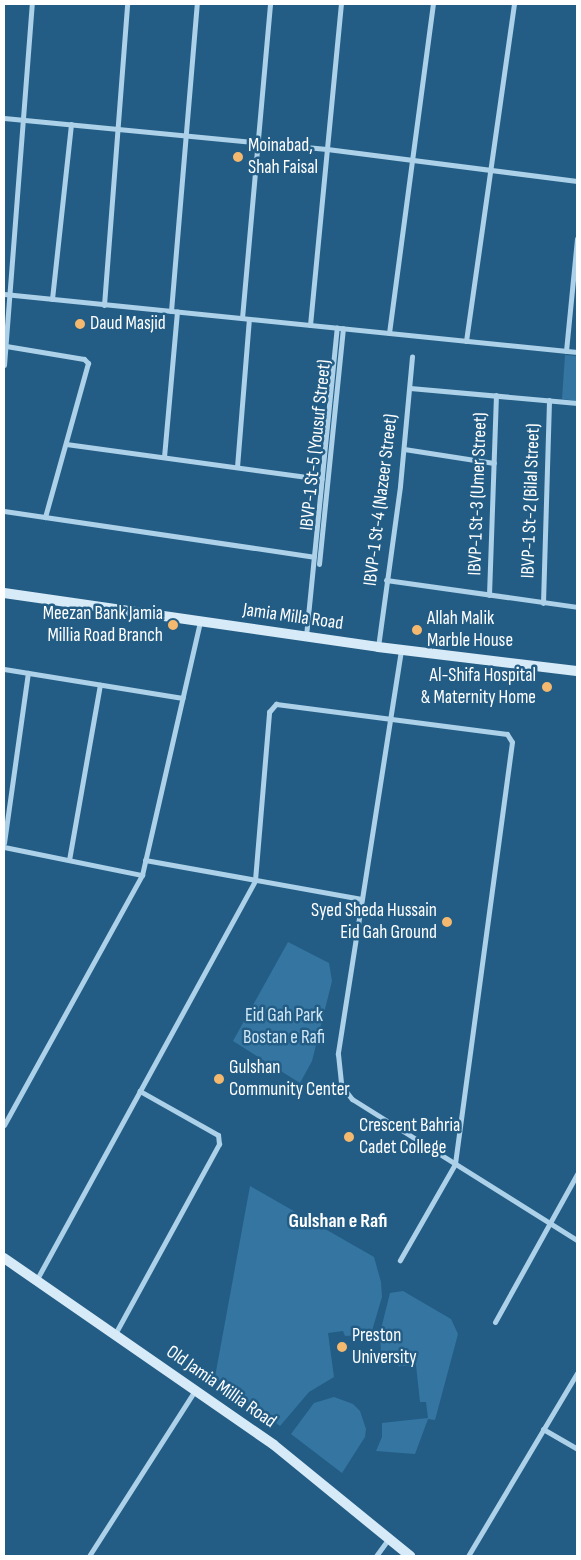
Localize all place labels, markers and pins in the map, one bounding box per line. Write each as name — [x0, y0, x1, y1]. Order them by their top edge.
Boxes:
place label: Moinabad, Shah Faisal — [248, 135, 318, 179]
marker: Moinabad, Shah Faisal — [232, 151, 244, 163]
place label: Daud Masjid — [90, 313, 166, 335]
marker: Daud Masjid — [74, 318, 86, 330]
place label: Meezan Bank Jamia Millia Road Branch — [43, 603, 163, 647]
place label: Allah Malik Marble House — [427, 608, 513, 652]
marker: Meezan Bank Jamia Millia Road Branch — [167, 619, 179, 631]
marker: Allah Malik Marble House — [411, 624, 423, 636]
place label: Al-Shifa Hospital & Maternity Home — [421, 665, 536, 709]
marker: Al-Shifa Hospital & Maternity Home — [540, 680, 554, 694]
place label: Syed Sheda Hussain Eid Gah Ground — [311, 900, 437, 944]
marker: Syed Sheda Hussain Eid Gah Ground — [441, 916, 453, 928]
place label: Gulshan Community Center — [229, 1057, 350, 1101]
marker: Gulshan Community Center — [213, 1073, 225, 1085]
place label: Crescent Bahria Cadet College — [359, 1115, 460, 1159]
marker: Crescent Bahria Cadet College — [343, 1131, 355, 1143]
place label: Preston University — [352, 1325, 417, 1369]
marker: Preston University — [336, 1341, 348, 1353]

